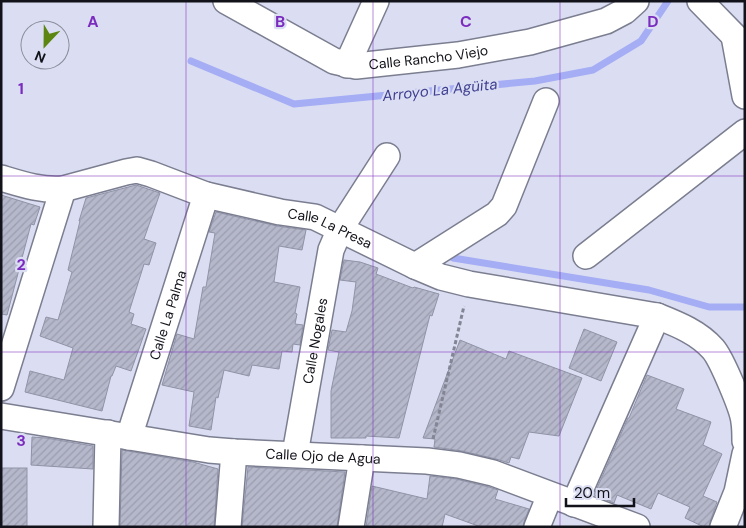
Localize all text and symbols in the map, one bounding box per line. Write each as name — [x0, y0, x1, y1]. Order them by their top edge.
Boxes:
text: A — [87, 11, 99, 32]
text: B — [275, 11, 285, 32]
text: C — [460, 11, 472, 32]
text: D — [647, 11, 659, 32]
north arrow — [20, 20, 70, 70]
street label: Calle Rancho Viejo — [368, 41, 489, 74]
text: N — [32, 47, 48, 67]
water label: Arroyo La Agüita — [381, 74, 498, 106]
text: 1 — [18, 78, 24, 99]
street label: Calle La Presa — [286, 204, 375, 253]
text: 2 — [16, 254, 26, 275]
street label: Calle La Palma — [145, 268, 190, 362]
street label: Calle Nogales — [299, 296, 331, 385]
text: 3 — [16, 430, 26, 451]
street label: Calle Ojo de Agua — [265, 444, 381, 468]
scale bar — [566, 476, 634, 508]
text: 20 m — [574, 483, 610, 503]

